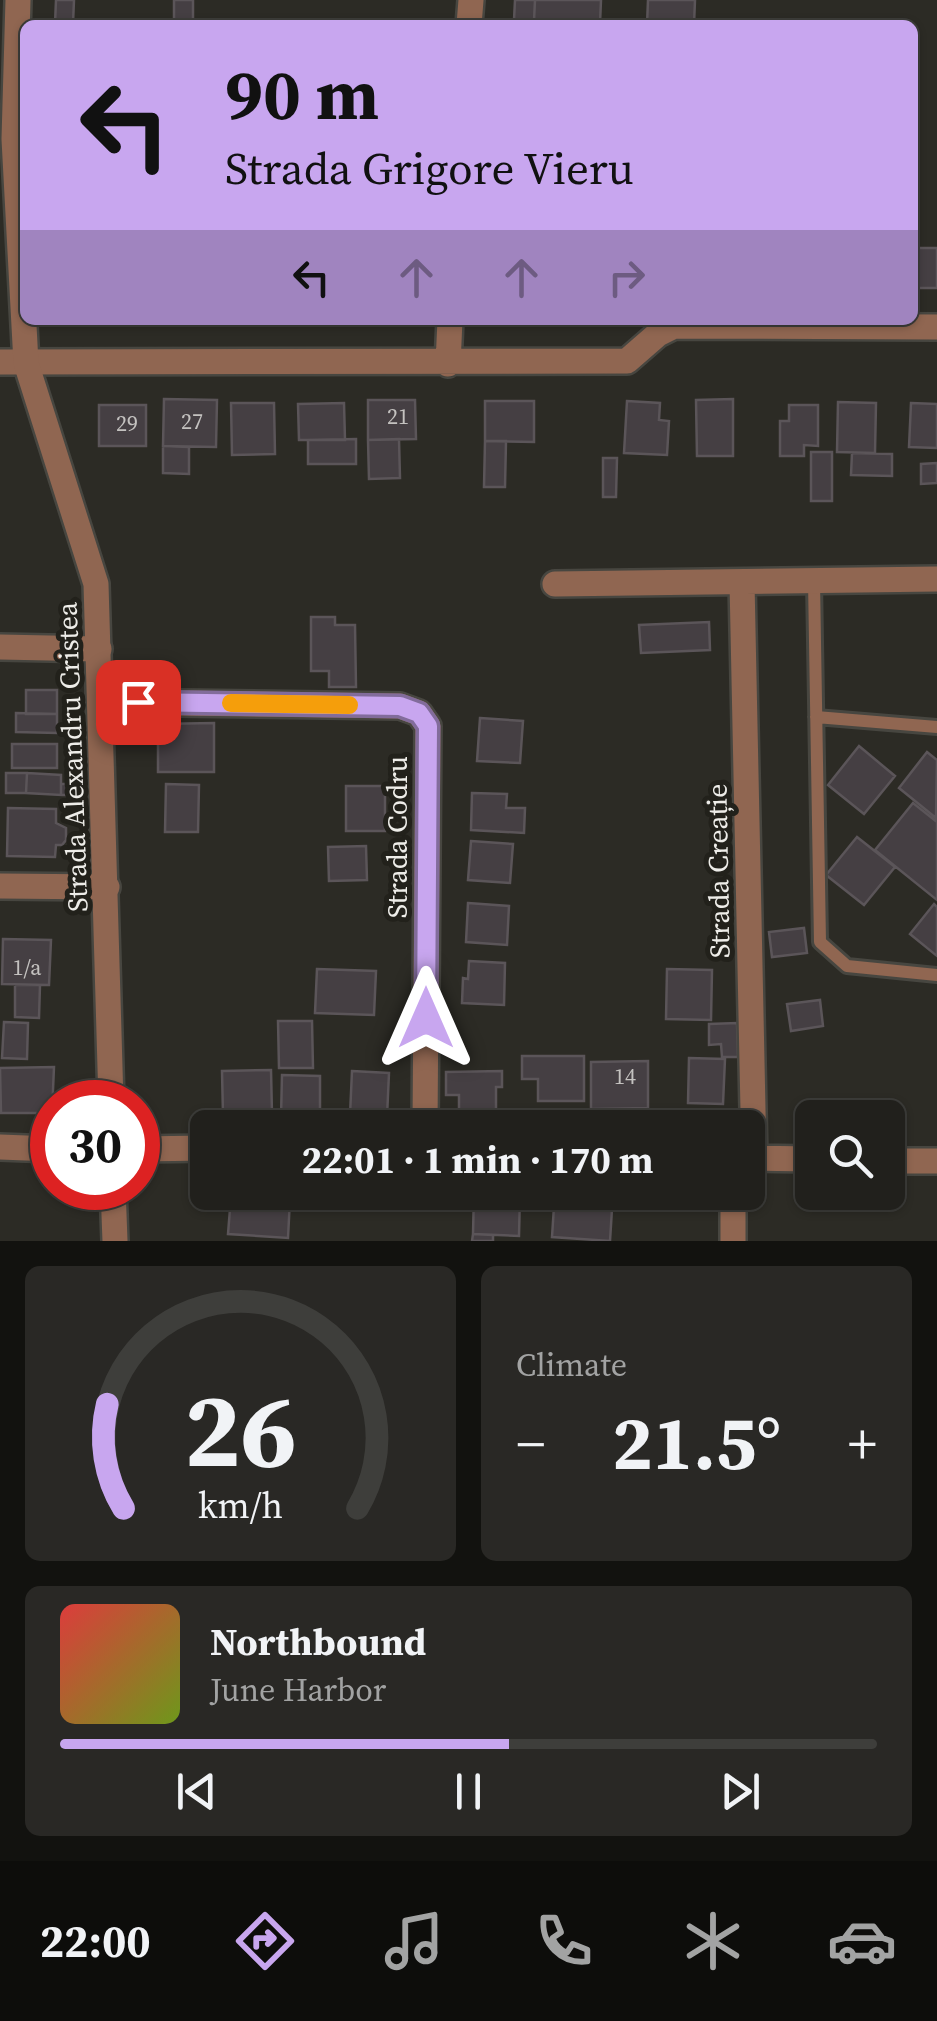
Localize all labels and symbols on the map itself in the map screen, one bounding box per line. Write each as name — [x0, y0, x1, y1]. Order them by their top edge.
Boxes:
house number: 21 — [387, 401, 409, 431]
house number: 27 — [181, 406, 203, 436]
house number: 29 — [116, 408, 138, 438]
street label: Strada Alexandru Cristea — [48, 601, 96, 913]
pin — [96, 660, 181, 745]
street label: Strada Codru — [378, 756, 416, 918]
street label: Strada Creație — [697, 783, 739, 959]
house number: 1/a — [13, 952, 42, 982]
position arrow — [374, 966, 478, 1070]
house number: 14 — [614, 1061, 636, 1091]
speed limit sign: 30 — [30, 1080, 160, 1210]

